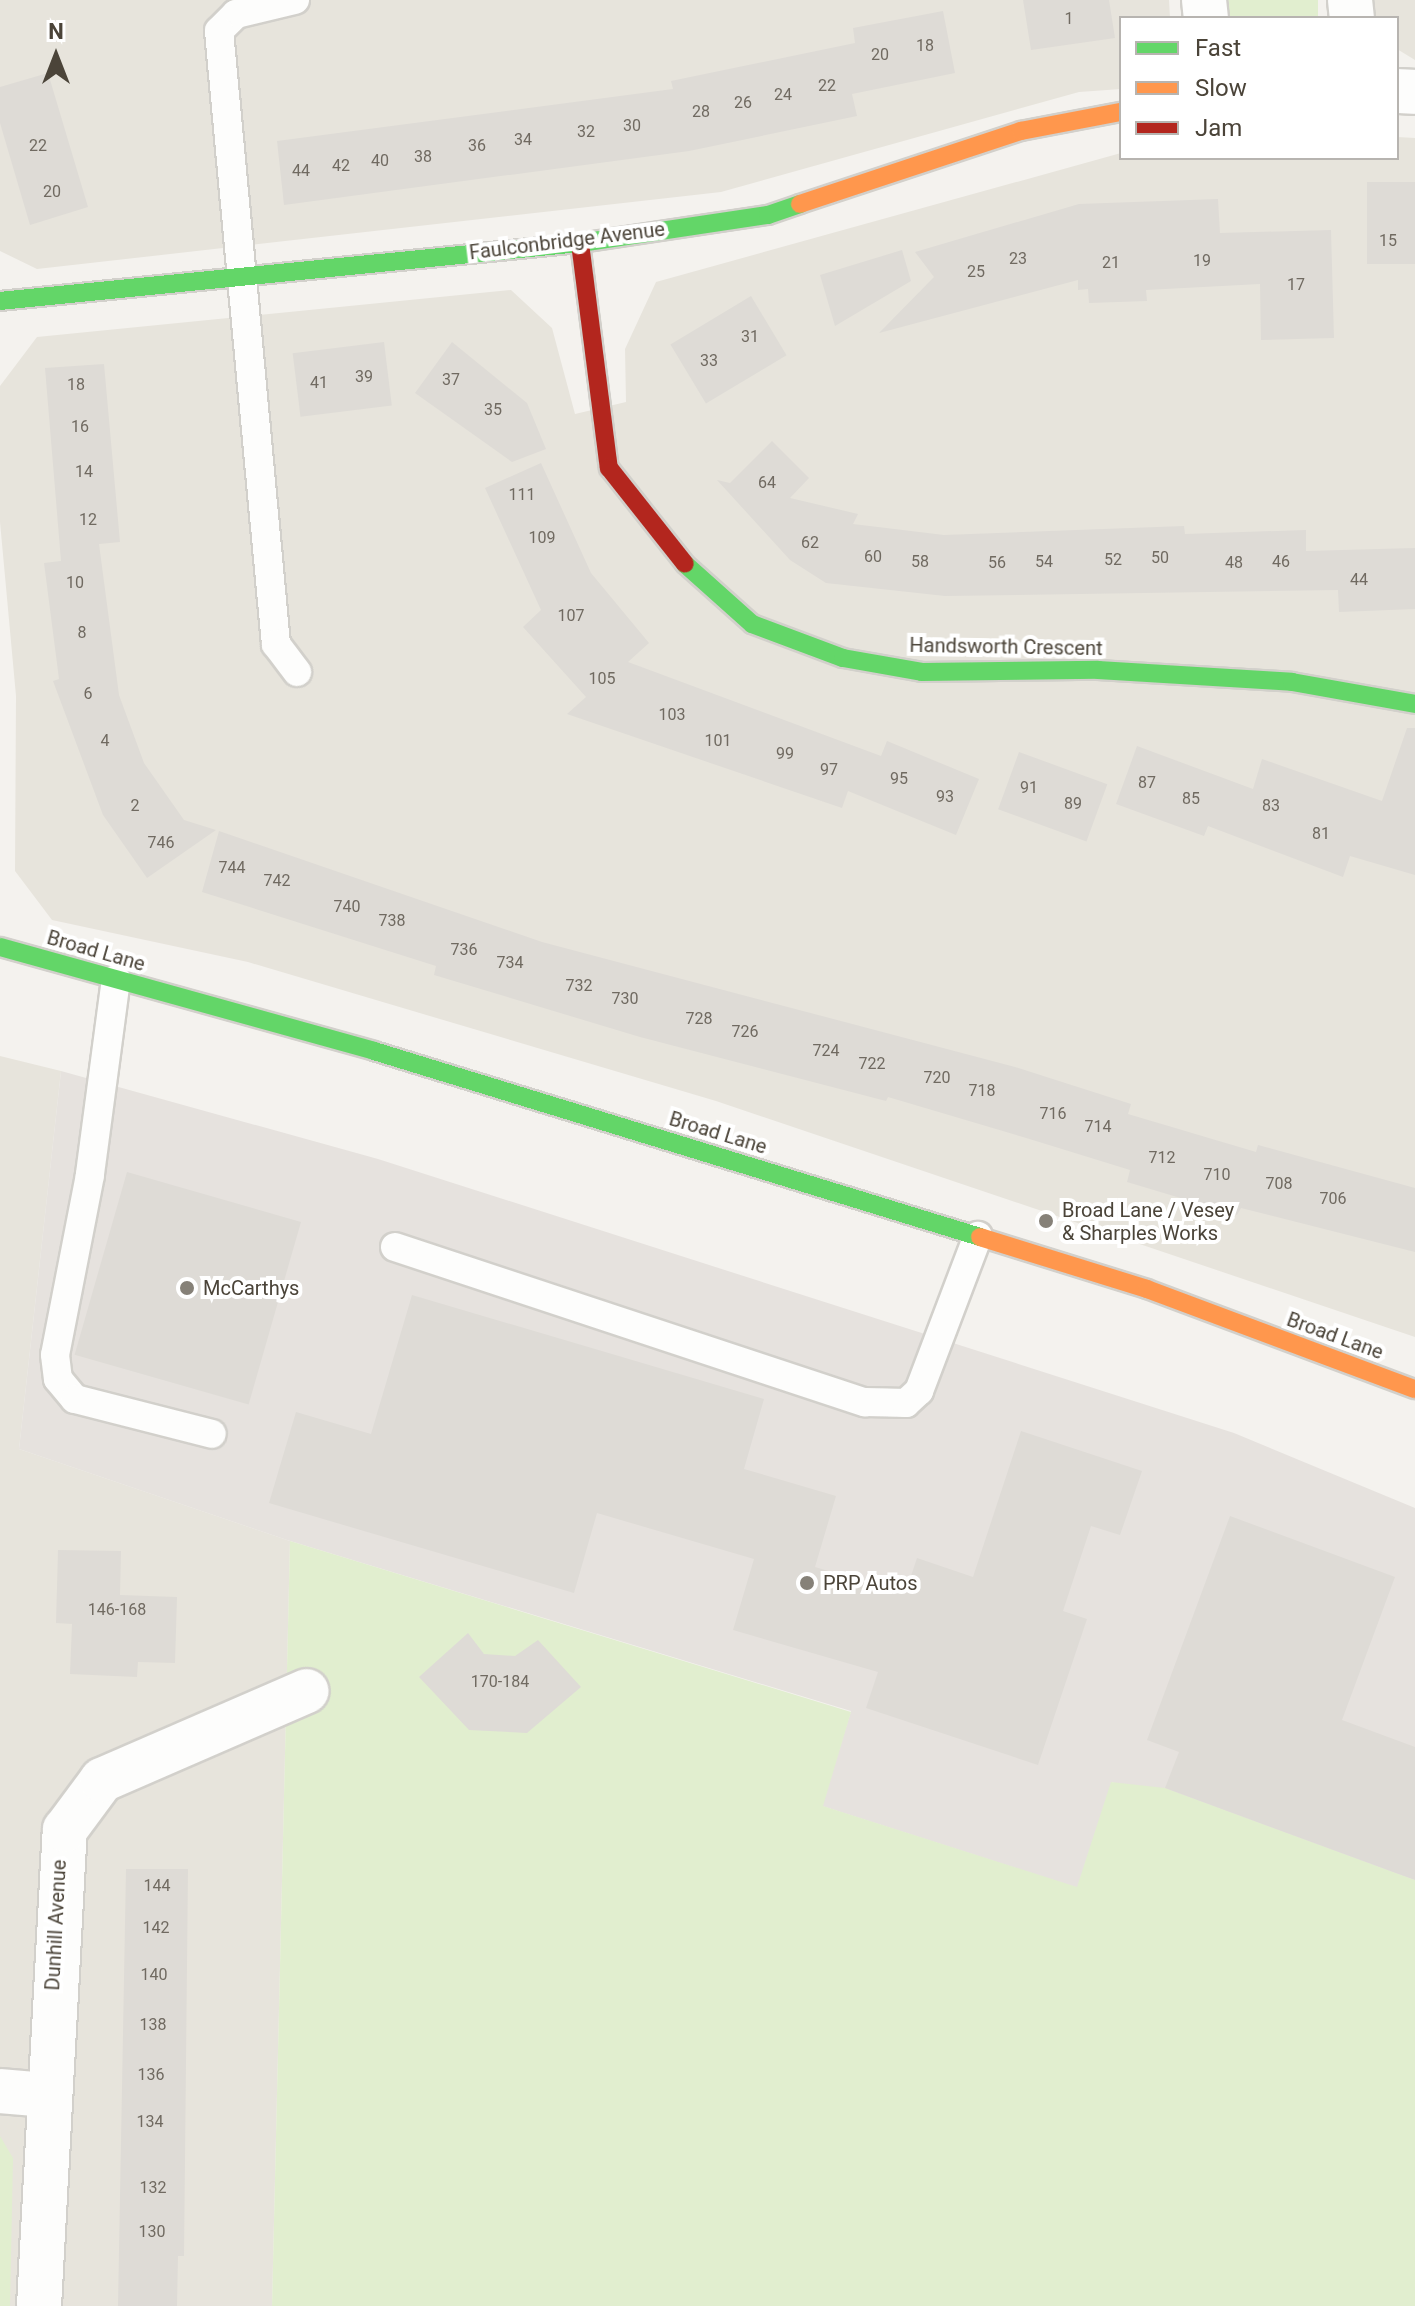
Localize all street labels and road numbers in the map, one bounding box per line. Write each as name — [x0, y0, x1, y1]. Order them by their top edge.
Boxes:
street label: Faulconbridge Avenue — [468, 217, 666, 265]
street label: Handsworth Crescent — [909, 633, 1103, 661]
street label: Broad Lane — [44, 926, 148, 976]
street label: Broad Lane — [666, 1107, 770, 1159]
street label: Broad Lane — [1284, 1307, 1386, 1365]
street label: Dunhill Avenue — [41, 1859, 71, 1991]

